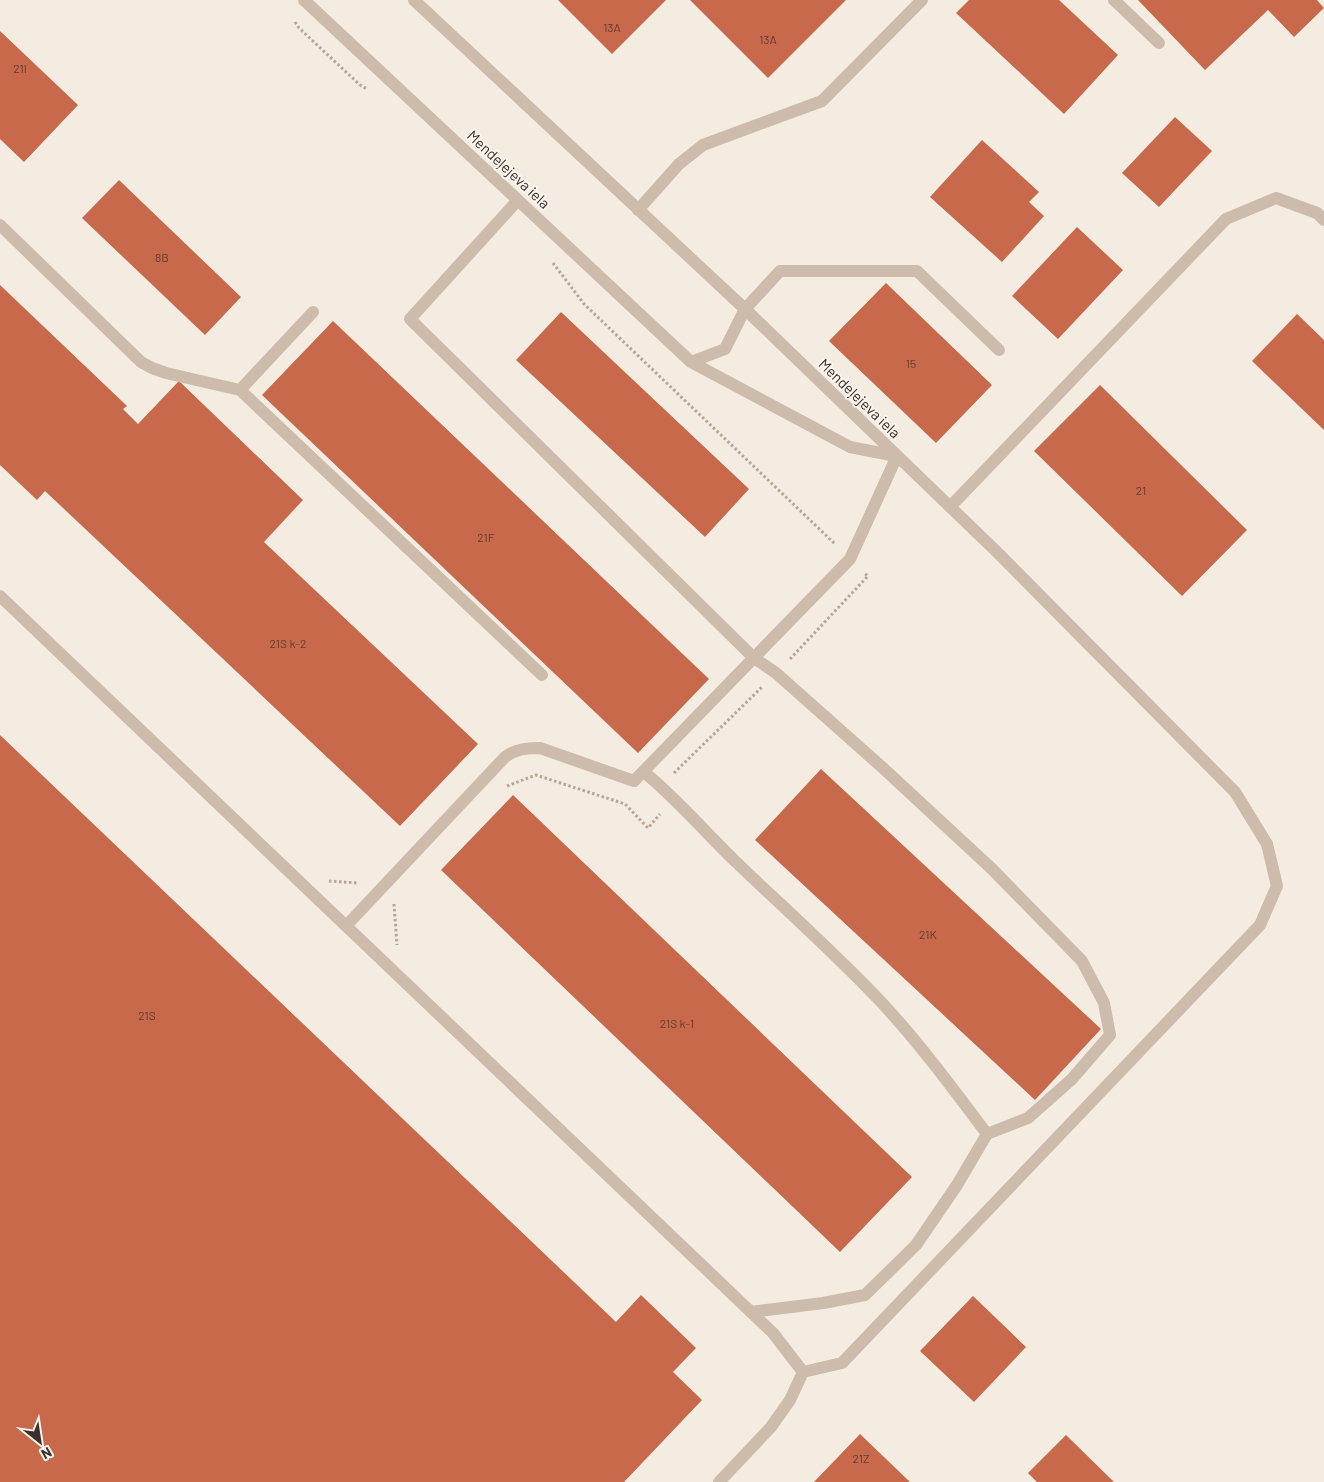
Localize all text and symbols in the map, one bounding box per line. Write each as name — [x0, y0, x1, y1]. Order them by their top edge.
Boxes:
house number: 13A — [603, 20, 621, 34]
house number: 13A — [759, 32, 777, 46]
house number: 21I — [13, 61, 27, 75]
street label: Mendeļejeva iela — [464, 126, 554, 212]
house number: 8B — [155, 250, 169, 264]
street label: Mendeļejeva iela — [815, 355, 905, 441]
house number: 15 — [906, 356, 916, 370]
house number: 21 — [1136, 483, 1146, 497]
house number: 21F — [477, 530, 495, 544]
house number: 21S k-2 — [270, 636, 306, 650]
house number: 21K — [919, 927, 938, 941]
house number: 21S — [138, 1008, 156, 1022]
house number: 21S k-1 — [660, 1016, 694, 1030]
north arrow — [15, 1417, 65, 1467]
text: N — [38, 1444, 55, 1463]
house number: 21Z — [852, 1451, 870, 1465]

